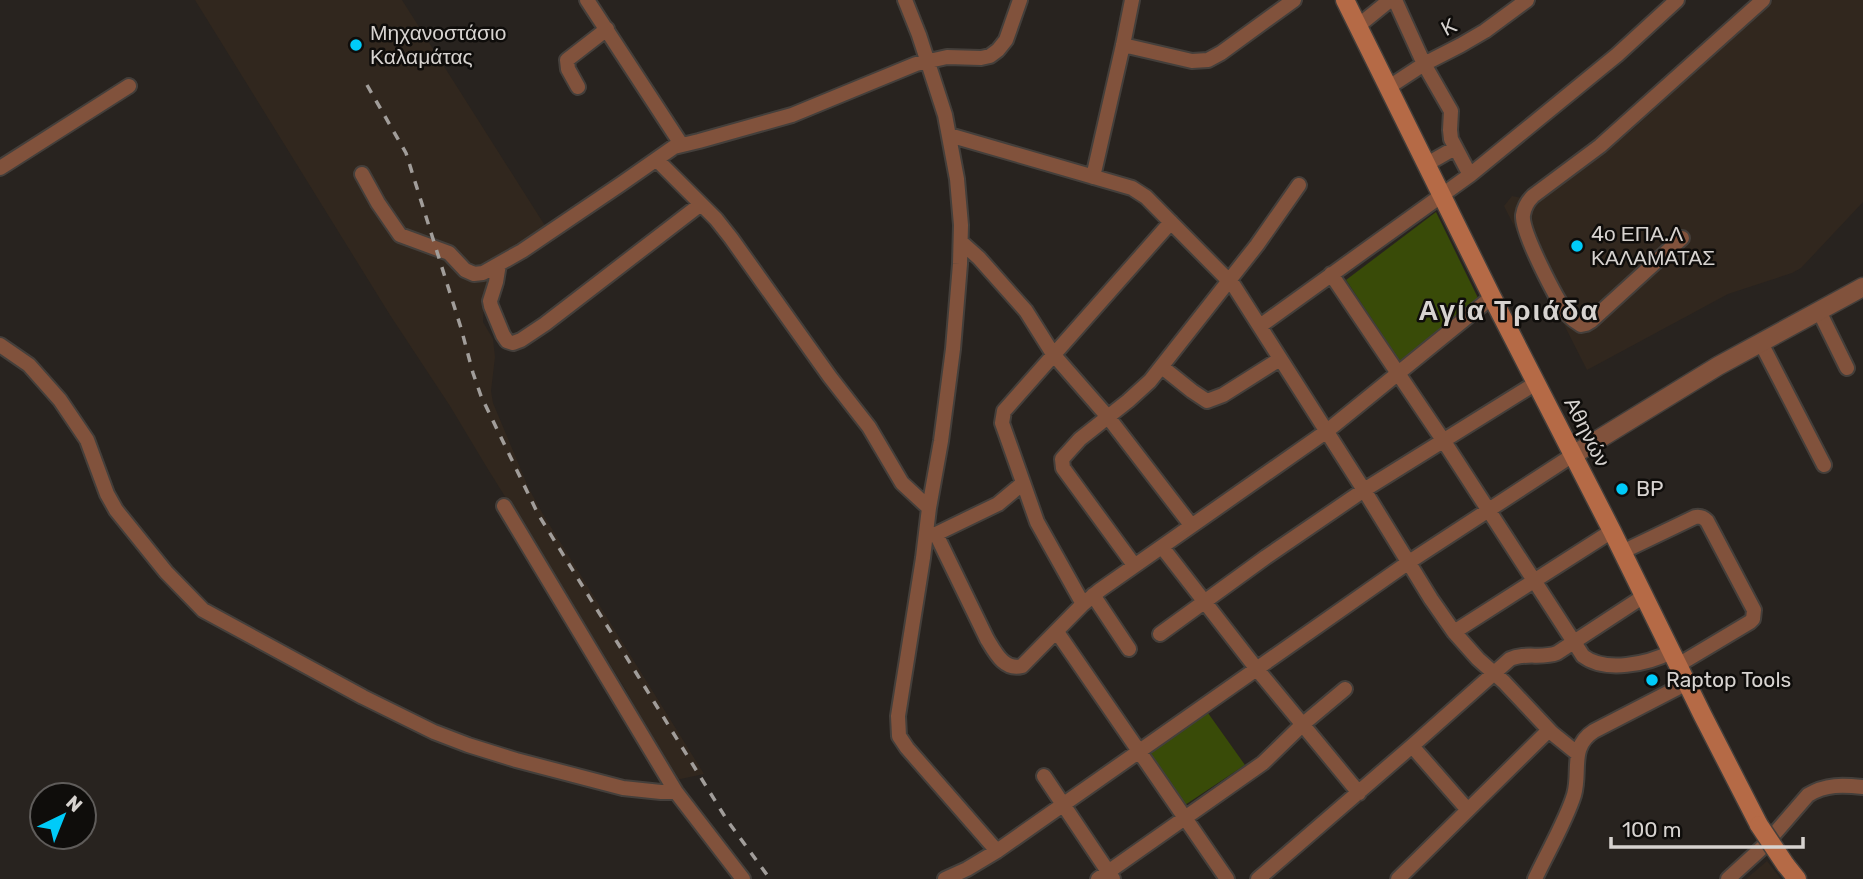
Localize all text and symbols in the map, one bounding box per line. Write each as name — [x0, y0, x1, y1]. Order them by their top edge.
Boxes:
street label: Κ — [1437, 12, 1461, 41]
place label: Μηχανοστάσιο Καλαμάτας — [370, 20, 506, 69]
marker: Μηχανοστάσιο Καλαμάτας — [348, 37, 364, 53]
place label: 4ο ΕΠΑ.Λ ΚΑΛΑΜΑΤΑΣ — [1591, 221, 1715, 270]
marker: 4ο ΕΠΑ.Λ ΚΑΛΑΜΑΤΑΣ — [1569, 238, 1585, 254]
district label: Αγία Τριάδα — [1418, 294, 1600, 327]
street label: Αθηνών — [1559, 393, 1616, 471]
place label: BP — [1636, 476, 1664, 501]
marker: BP — [1614, 481, 1630, 497]
place label: Raptop Tools — [1666, 667, 1791, 692]
marker: Raptop Tools — [1644, 672, 1660, 688]
north arrow — [28, 781, 98, 851]
text: N — [61, 791, 87, 817]
scale bar — [1611, 806, 1804, 850]
text: 100 m — [1622, 817, 1681, 842]

